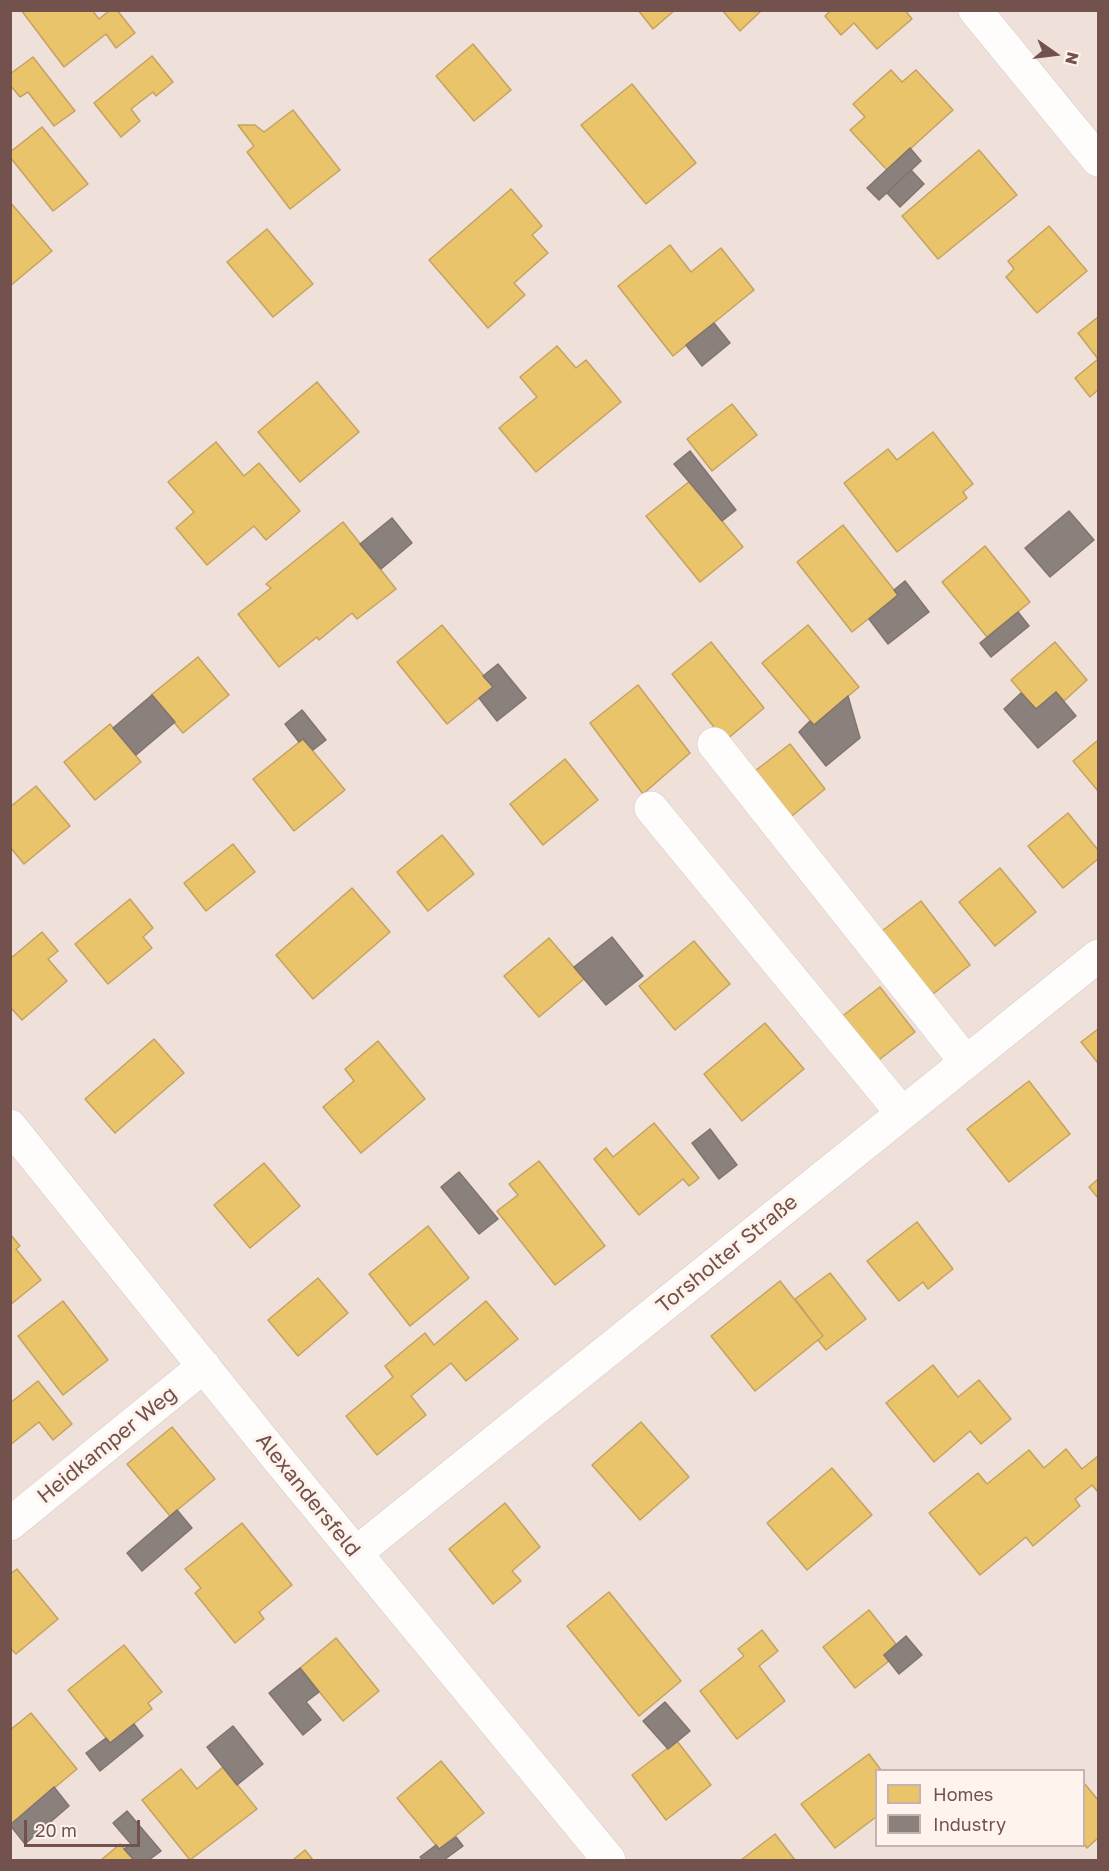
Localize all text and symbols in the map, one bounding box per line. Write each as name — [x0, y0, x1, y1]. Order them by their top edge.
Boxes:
north arrow — [1025, 24, 1085, 84]
text: N — [1061, 50, 1084, 67]
street label: Torsholter Straße — [651, 1189, 803, 1319]
street label: Heidkamper Weg — [32, 1381, 182, 1509]
street label: Alexandersfeld — [251, 1428, 365, 1562]
legend — [875, 1769, 1085, 1847]
text: Homes — [933, 1783, 993, 1805]
scale bar — [27, 1808, 142, 1846]
text: Industry — [933, 1813, 1006, 1835]
text: 20 m — [35, 1819, 77, 1841]

